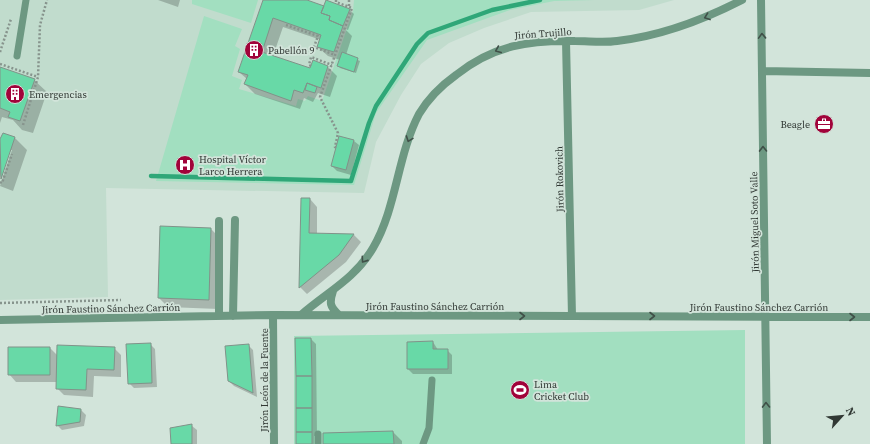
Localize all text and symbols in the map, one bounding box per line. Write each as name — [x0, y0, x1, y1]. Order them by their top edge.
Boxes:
one-way arrow — [704, 12, 711, 20]
street label: Jirón Trujillo — [513, 25, 573, 42]
one-way arrow — [757, 33, 766, 39]
building icon: Pabellón 9 — [243, 39, 265, 61]
place label: Pabellón 9 — [268, 44, 315, 57]
one-way arrow — [495, 46, 502, 54]
building icon: Emergencias — [4, 83, 26, 105]
place label: Emergencias — [29, 88, 87, 101]
office icon: Beagle — [813, 113, 835, 135]
place label: Beagle — [781, 118, 810, 131]
one-way arrow — [405, 136, 414, 143]
street label: Jirón Rokovich — [552, 146, 567, 213]
one-way arrow — [759, 146, 768, 152]
place label: Hospital Víctor Larco Herrera — [199, 153, 267, 178]
hospital icon: Hospital Víctor Larco Herrera — [174, 154, 196, 176]
street label: Jirón Miguel Soto Valle — [747, 171, 762, 274]
one-way arrow — [362, 256, 369, 263]
street label: Jirón Faustino Sánchez Carrión — [365, 300, 504, 313]
street label: Jirón Faustino Sánchez Carrión — [41, 301, 180, 316]
street label: Jirón Faustino Sánchez Carrión — [689, 301, 828, 314]
one-way arrow — [519, 312, 525, 320]
one-way arrow — [649, 312, 655, 320]
one-way arrow — [849, 313, 855, 321]
street label: Jirón León de la Fuente — [258, 328, 271, 433]
place label: Lima Cricket Club — [534, 378, 589, 403]
sports icon: Lima Cricket Club — [509, 379, 531, 401]
north arrow — [822, 396, 862, 436]
one-way arrow — [762, 402, 770, 408]
text: N — [842, 405, 859, 419]

